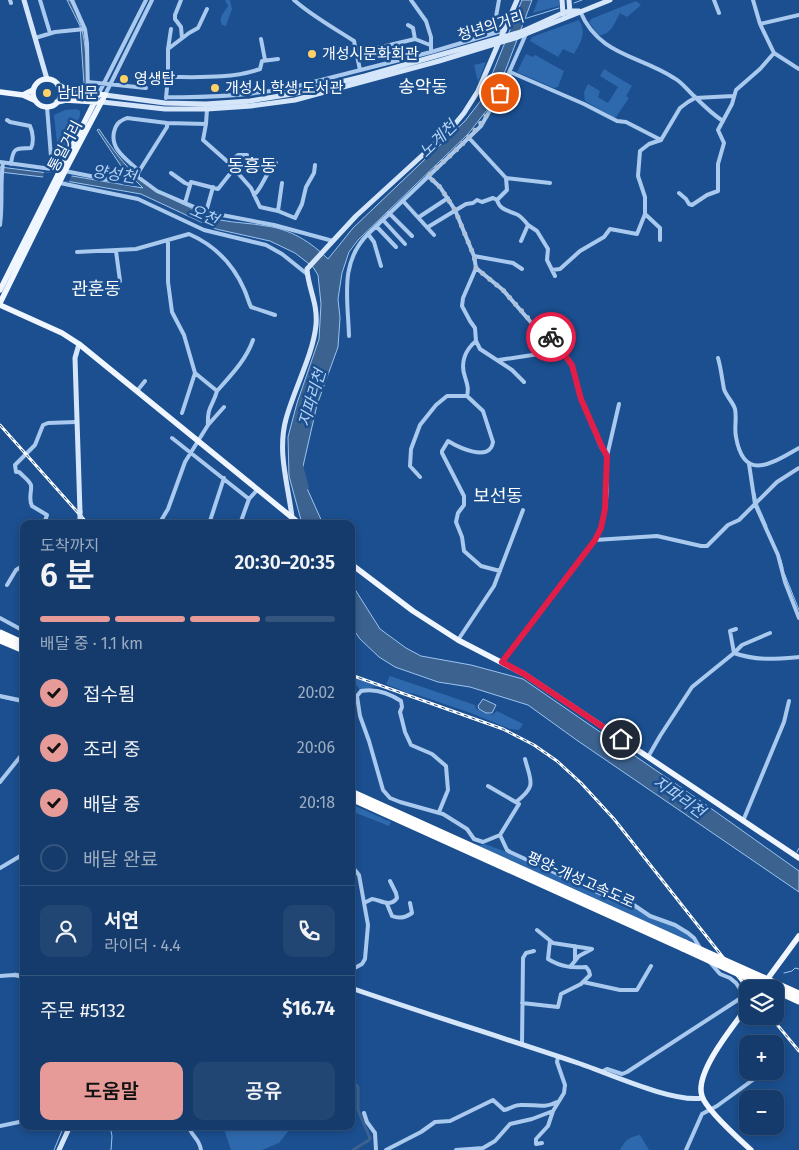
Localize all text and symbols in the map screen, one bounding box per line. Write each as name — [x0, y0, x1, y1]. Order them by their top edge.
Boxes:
street label: 청년의거리 — [455, 7, 527, 45]
place label: 개성시문화회관 — [322, 45, 419, 63]
marker: 개성시문화회관 — [306, 48, 318, 60]
place label: 영생탑 — [134, 70, 176, 88]
pin — [479, 72, 521, 114]
marker: 영생탑 — [118, 73, 130, 85]
district label: 송악동 — [398, 76, 448, 98]
place label: 개성시 학생 도서관 — [225, 79, 344, 97]
icon: bag — [486, 79, 514, 107]
marker: 개성시 학생 도서관 — [209, 82, 221, 94]
place label: 남대문 — [57, 84, 98, 102]
marker: 남대문 — [41, 87, 53, 99]
water label: 노계천 — [416, 115, 462, 161]
street label: 통일거리 — [44, 117, 86, 175]
district label: 동흥동 — [227, 155, 277, 177]
water label: 양성천 — [91, 161, 140, 187]
water label: 오천 — [187, 200, 223, 231]
district label: 관훈동 — [71, 278, 121, 300]
courier — [526, 312, 576, 362]
icon: bike — [537, 323, 565, 351]
water label: 지파리천 — [294, 365, 330, 429]
district label: 보선동 — [473, 485, 523, 507]
text: 도착까지 — [40, 536, 99, 555]
text: 20:30–20:35 — [234, 551, 335, 574]
text: 6 분 — [40, 556, 95, 594]
text: 배달 중 · 1.1 km — [40, 634, 143, 653]
icon: check — [40, 679, 68, 707]
text: 접수됨 — [83, 683, 135, 706]
text: 20:02 — [298, 683, 335, 702]
pin — [600, 718, 642, 760]
icon: home — [607, 725, 635, 753]
icon: check — [40, 734, 68, 762]
text: 조리 중 — [83, 738, 140, 761]
text: 20:06 — [297, 738, 335, 757]
water label: 지파리천 — [649, 772, 710, 823]
icon: check — [40, 789, 68, 817]
text: 배달 중 — [83, 793, 140, 816]
text: 20:18 — [299, 793, 335, 812]
text: 배달 완료 — [83, 848, 158, 871]
street label: 평양-개성고속도로 — [524, 848, 638, 912]
button: person — [40, 905, 92, 957]
button: phone — [283, 905, 335, 957]
text: 서연 — [104, 909, 139, 932]
text: 라이더 · 4.4 — [104, 936, 181, 955]
map controls — [739, 980, 784, 1135]
button: layers — [739, 980, 784, 1025]
text: $16.74 — [282, 997, 335, 1020]
text: 주문 #5132 — [40, 999, 125, 1022]
button: + — [739, 1035, 784, 1080]
button: 도움말 — [40, 1062, 183, 1120]
button: 공유 — [193, 1062, 335, 1120]
button: − — [739, 1090, 784, 1135]

